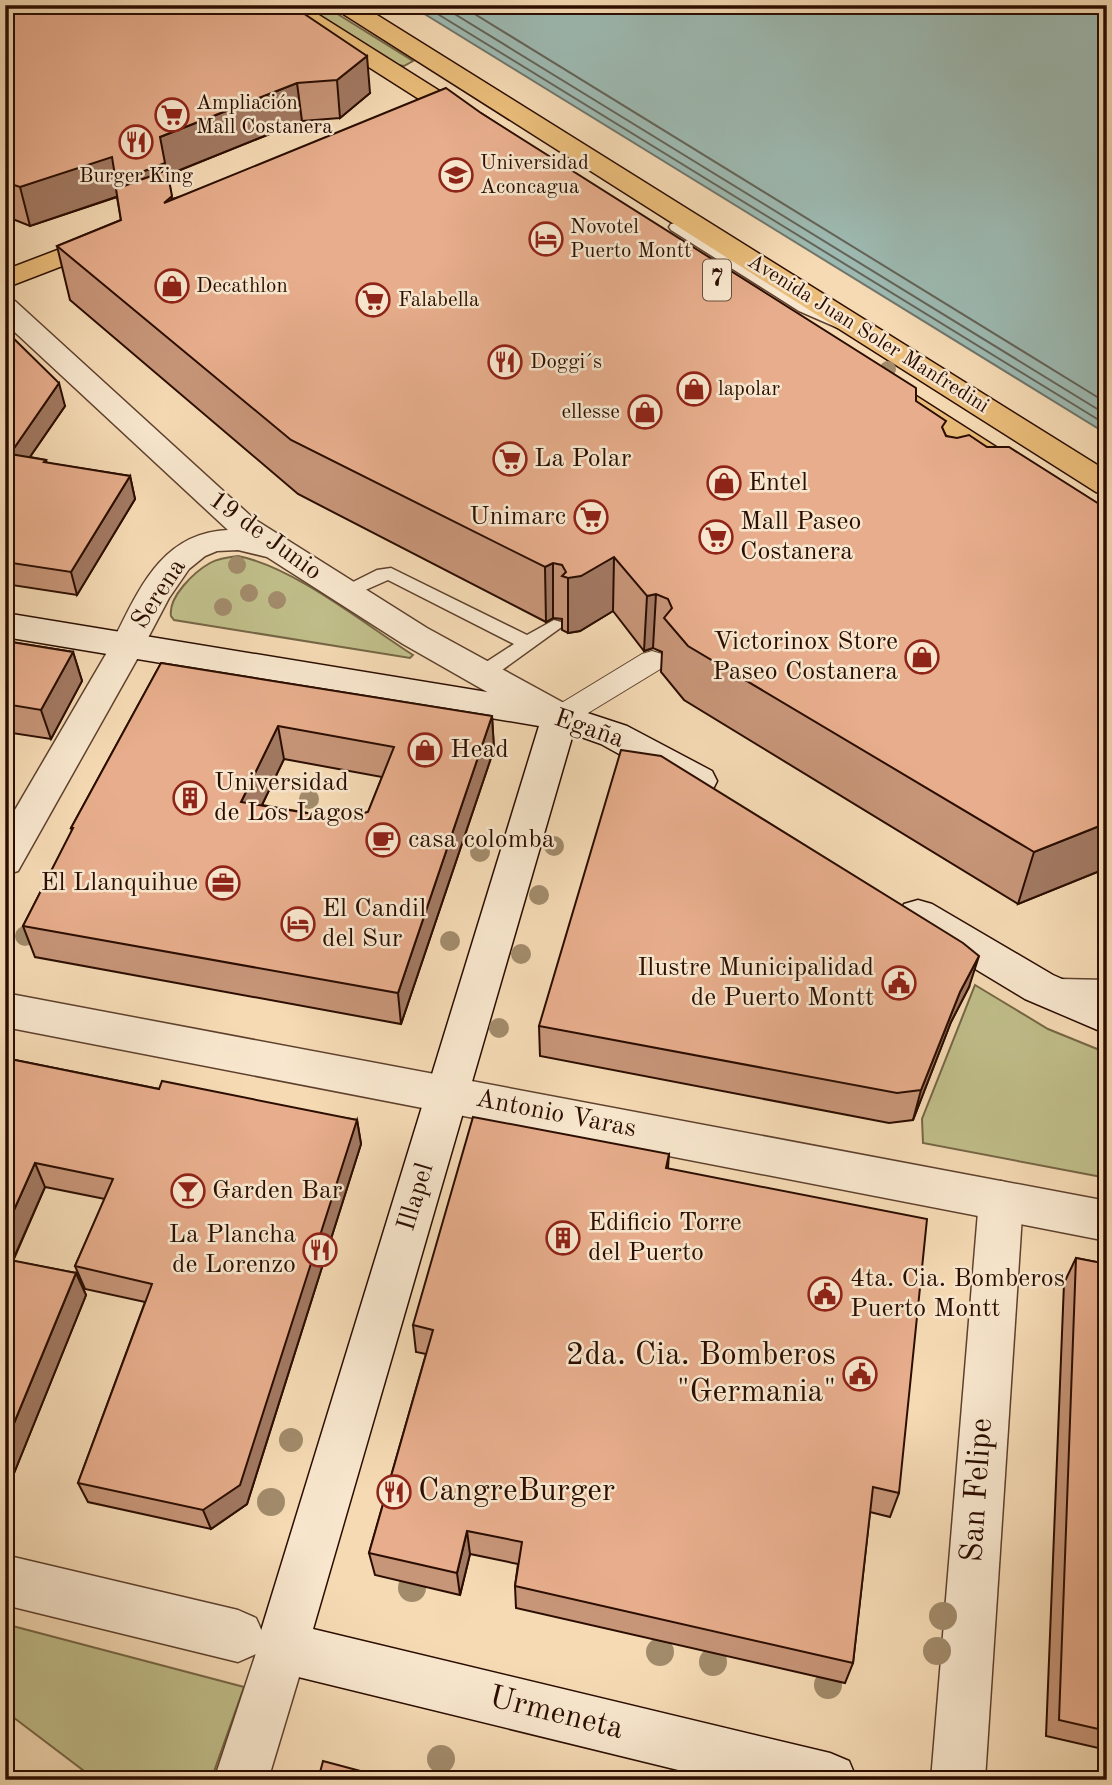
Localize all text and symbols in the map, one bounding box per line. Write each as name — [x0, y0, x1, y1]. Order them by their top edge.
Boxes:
place label: Ampliación Mall Costanera — [196, 93, 333, 138]
supermarket icon: Ampliación Mall Costanera — [153, 96, 191, 134]
restaurant icon: Burger King — [117, 123, 155, 161]
place label: Universidad Aconcagua — [480, 153, 589, 198]
school or university icon: Universidad Aconcagua — [437, 156, 475, 194]
place label: Burger King — [79, 166, 194, 187]
place label: Novotel Puerto Montt — [570, 217, 691, 262]
hotel icon: Novotel Puerto Montt — [527, 220, 565, 258]
street label: Avenida Juan Soler Manfredini — [744, 251, 992, 417]
road number: 7 — [703, 260, 731, 300]
shop icon: Decathlon — [153, 267, 191, 305]
place label: Decathlon — [196, 276, 288, 297]
supermarket icon: Falabella — [354, 281, 392, 319]
place label: Falabella — [398, 290, 479, 311]
restaurant icon: Doggi´s — [486, 343, 524, 381]
place label: Doggi´s — [530, 352, 602, 373]
shop icon: lapolar — [675, 370, 713, 408]
place label: lapolar — [718, 379, 780, 400]
shop icon: ellesse — [626, 393, 664, 431]
place label: ellesse — [561, 402, 620, 423]
supermarket icon: La Polar — [491, 440, 529, 478]
place label: La Polar — [534, 446, 632, 472]
shop icon: Entel — [705, 464, 743, 502]
place label: Entel — [748, 470, 808, 496]
street label: 19 de Junio — [204, 487, 326, 585]
supermarket icon: Unimarc — [572, 498, 610, 536]
place label: Unimarc — [469, 504, 566, 530]
place label: Mall Paseo Costanera — [740, 509, 861, 565]
supermarket icon: Mall Paseo Costanera — [697, 518, 735, 556]
street label: Serena — [127, 554, 191, 634]
place label: Victorinox Store Paseo Costanera — [712, 629, 898, 685]
shop icon: Victorinox Store Paseo Costanera — [903, 638, 941, 676]
street label: Egaña — [551, 705, 627, 753]
shop icon: Head — [406, 731, 444, 769]
place label: Head — [450, 737, 509, 763]
place label: Universidad de Los Lagos — [214, 770, 364, 826]
building icon: Universidad de Los Lagos — [171, 779, 209, 817]
cafe icon: casa colomba — [364, 821, 402, 859]
place label: casa colomba — [408, 827, 555, 853]
office icon: El Llanquihue — [204, 864, 242, 902]
place label: El Llanquihue — [40, 870, 198, 896]
place label: El Candil del Sur — [322, 896, 426, 952]
hotel icon: El Candil del Sur — [279, 905, 317, 943]
place label: Ilustre Municipalidad de Puerto Montt — [637, 955, 874, 1011]
public building icon: Ilustre Municipalidad de Puerto Montt — [880, 964, 918, 1002]
street label: Antonio Varas — [474, 1086, 638, 1142]
street label: Illapel — [393, 1160, 439, 1234]
bar icon: Garden Bar — [169, 1172, 207, 1210]
place label: Garden Bar — [212, 1178, 343, 1204]
place label: Edificio Torre del Puerto — [588, 1210, 742, 1266]
building icon: Edificio Torre del Puerto — [544, 1219, 582, 1257]
place label: La Plancha de Lorenzo — [169, 1222, 296, 1278]
restaurant icon: La Plancha de Lorenzo — [301, 1231, 339, 1269]
place label: 4ta. Cia. Bomberos Puerto Montt — [850, 1266, 1065, 1322]
public building icon: 4ta. Cia. Bomberos Puerto Montt — [806, 1275, 844, 1313]
place label: 2da. Cia. Bomberos "Germania" — [566, 1340, 836, 1409]
public building icon: 2da. Cia. Bomberos "Germania" — [841, 1355, 879, 1393]
street label: San Felipe — [957, 1417, 999, 1563]
restaurant icon: CangreBurger — [375, 1473, 413, 1511]
place label: CangreBurger — [418, 1476, 615, 1508]
street label: Urmeneta — [486, 1682, 627, 1746]

